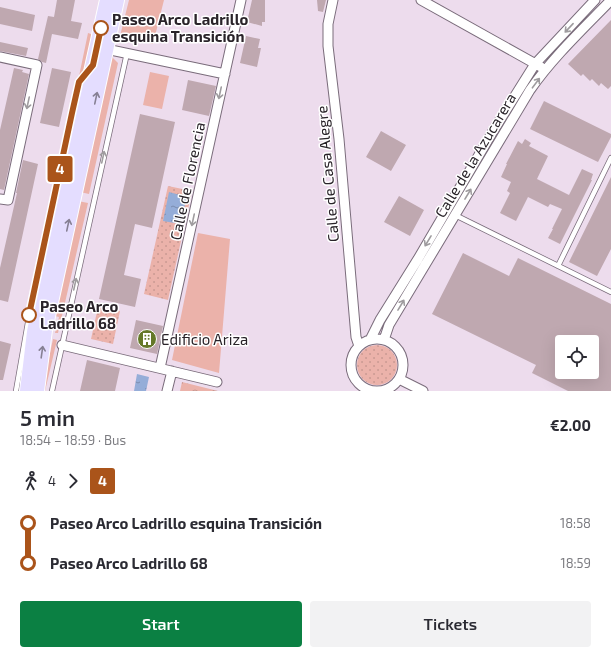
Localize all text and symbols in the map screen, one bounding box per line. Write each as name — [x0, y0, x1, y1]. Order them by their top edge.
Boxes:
place label: Paseo Arco Ladrillo esquina Transición — [112, 10, 249, 45]
marker: Paseo Arco Ladrillo esquina Transición — [93, 20, 109, 36]
one-way arrow — [564, 23, 574, 33]
one-way arrow — [532, 77, 540, 88]
one-way arrow — [216, 86, 224, 99]
street label: Calle de la Azucarera — [431, 90, 519, 220]
one-way arrow — [92, 92, 100, 105]
one-way arrow — [24, 96, 32, 109]
street label: Calle de Casa Alegre — [312, 105, 342, 243]
street label: Calle de Florencia — [166, 120, 208, 242]
one-way arrow — [100, 151, 108, 164]
line badge: 4 — [47, 156, 73, 182]
text: 4 — [56, 160, 64, 177]
one-way arrow — [465, 188, 473, 200]
one-way arrow — [188, 213, 196, 226]
one-way arrow — [64, 219, 72, 232]
one-way arrow — [424, 235, 432, 247]
one-way arrow — [72, 278, 80, 291]
place label: Paseo Arco Ladrillo 68 — [40, 297, 119, 332]
one-way arrow — [398, 299, 406, 311]
marker: Paseo Arco Ladrillo 68 — [21, 307, 37, 323]
building icon: Edificio Ariza — [136, 328, 158, 350]
place label: Edificio Ariza — [161, 330, 248, 348]
map controls — [555, 335, 599, 379]
button: locate — [555, 335, 599, 379]
one-way arrow — [38, 346, 46, 359]
text: 5 min — [20, 404, 75, 430]
text: €2.00 — [550, 416, 591, 434]
text: 18:54 – 18:59 · Bus — [20, 432, 126, 448]
icon: walk — [20, 470, 42, 492]
icon: forward — [62, 470, 84, 492]
text: 4 — [98, 472, 107, 489]
text: 4 — [48, 473, 56, 489]
text: Paseo Arco Ladrillo esquina Transición — [50, 514, 322, 532]
text: 18:58 — [560, 515, 591, 531]
text: Paseo Arco Ladrillo 68 — [50, 554, 208, 572]
text: 18:59 — [560, 555, 591, 571]
button: Start — [20, 601, 302, 647]
button: Tickets — [310, 601, 591, 647]

